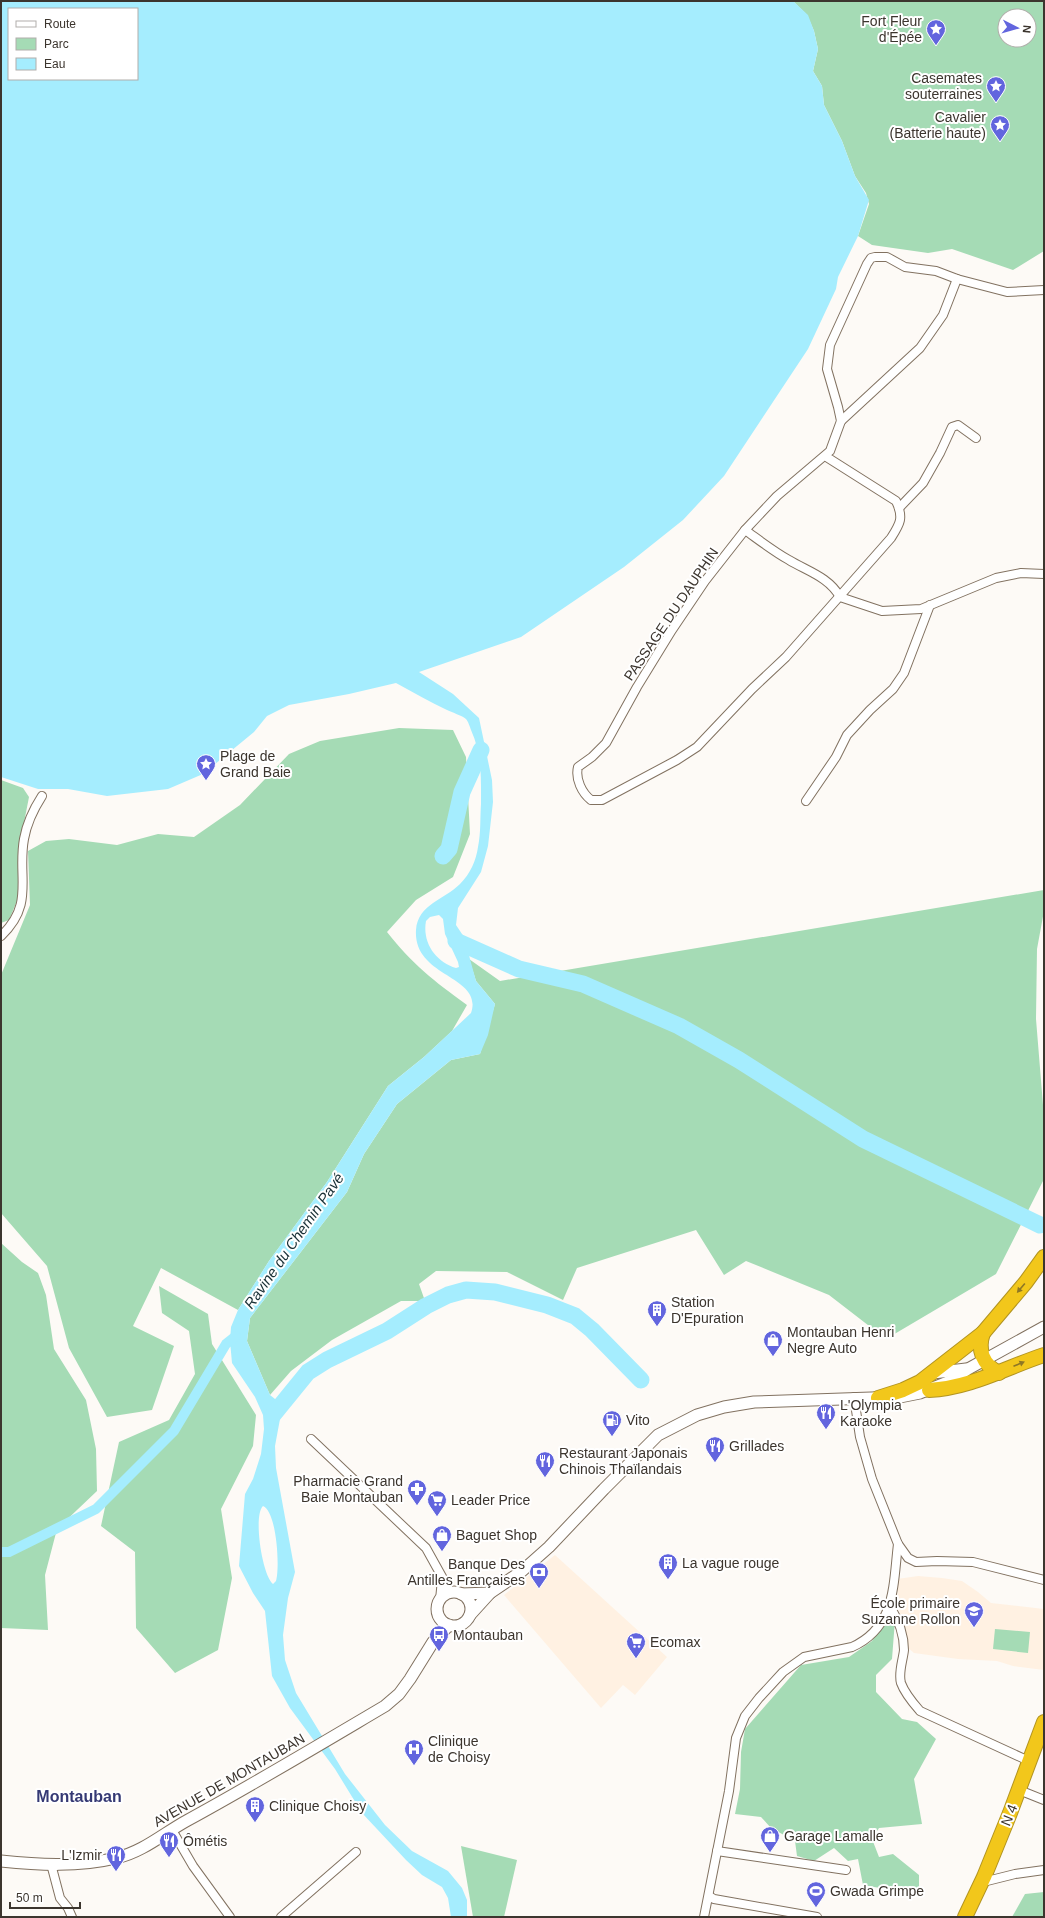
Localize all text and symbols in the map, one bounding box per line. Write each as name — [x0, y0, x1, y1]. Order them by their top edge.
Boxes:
legend — [8, 8, 138, 80]
north arrow — [997, 8, 1037, 48]
place label: Fort Fleur d'Épée — [861, 13, 922, 45]
text: Route — [44, 17, 76, 31]
place icon: Fort Fleur d'Épée — [925, 18, 947, 46]
text: N — [1021, 24, 1033, 34]
text: Parc — [44, 37, 69, 51]
text: Eau — [44, 57, 65, 71]
place label: Casemates souterraines — [905, 70, 982, 102]
place icon: Casemates souterraines — [985, 75, 1007, 103]
place label: Cavalier (Batterie haute) — [890, 109, 986, 141]
place icon: Cavalier (Batterie haute) — [989, 114, 1011, 142]
street label: PASSAGE DU DAUPHIN — [621, 544, 721, 684]
place label: Plage de Grand Baie — [220, 748, 291, 780]
place icon: Plage de Grand Baie — [195, 753, 217, 781]
water label: Ravine du Chemin Pavé — [240, 1170, 347, 1312]
one-way arrow — [1016, 1283, 1025, 1294]
place label: Station D'Epuration — [671, 1294, 744, 1326]
building icon: Station D'Epuration — [646, 1299, 668, 1327]
place label: Montauban Henri Negre Auto — [787, 1324, 894, 1356]
shop icon: Montauban Henri Negre Auto — [762, 1329, 784, 1357]
one-way arrow — [1014, 1361, 1026, 1367]
place label: L'Olympia Karaoke — [840, 1397, 902, 1429]
restaurant icon: L'Olympia Karaoke — [815, 1402, 837, 1430]
fuel station icon: Vito — [601, 1409, 623, 1437]
place label: Vito — [626, 1412, 650, 1428]
restaurant icon: Grillades — [704, 1435, 726, 1463]
place label: Grillades — [729, 1438, 784, 1454]
place label: Restaurant Japonais Chinois Thaïlandais — [559, 1445, 687, 1477]
restaurant icon: Restaurant Japonais Chinois Thaïlandais — [534, 1450, 556, 1478]
place label: Pharmacie Grand Baie Montauban — [293, 1473, 403, 1505]
pharmacy icon: Pharmacie Grand Baie Montauban — [406, 1478, 428, 1506]
supermarket icon: Leader Price — [426, 1489, 448, 1517]
place label: Leader Price — [451, 1492, 531, 1508]
shop icon: Baguet Shop — [431, 1524, 453, 1552]
place label: Baguet Shop — [456, 1527, 537, 1543]
building icon: La vague rouge — [657, 1552, 679, 1580]
place label: La vague rouge — [682, 1555, 780, 1571]
place label: Banque Des Antilles Françaises — [408, 1556, 525, 1588]
bank icon: Banque Des Antilles Françaises — [528, 1561, 550, 1589]
place label: École primaire Suzanne Rollon — [861, 1595, 960, 1627]
school or university icon: École primaire Suzanne Rollon — [963, 1600, 985, 1628]
bus stop icon: Montauban — [428, 1624, 450, 1652]
place label: Montauban — [453, 1627, 523, 1643]
supermarket icon: Ecomax — [625, 1631, 647, 1659]
place label: Ecomax — [650, 1634, 701, 1650]
street label: AVENUE DE MONTAUBAN — [150, 1730, 308, 1830]
place label: Clinique de Choisy — [428, 1733, 490, 1765]
hospital icon: Clinique de Choisy — [403, 1738, 425, 1766]
district label: Montauban — [36, 1788, 122, 1805]
building icon: Clinique Choisy — [244, 1795, 266, 1823]
place label: Clinique Choisy — [269, 1798, 366, 1814]
street label: N 4 — [997, 1802, 1021, 1828]
shop icon: Garage Lamalle — [759, 1825, 781, 1853]
place label: Garage Lamalle — [784, 1828, 884, 1844]
restaurant icon: Ômétis — [158, 1830, 180, 1858]
place label: Ômétis — [183, 1833, 227, 1849]
restaurant icon: L'Izmir — [105, 1844, 127, 1872]
place label: L'Izmir — [61, 1847, 102, 1863]
sports icon: Gwada Grimpe — [805, 1880, 827, 1908]
place label: Gwada Grimpe — [830, 1883, 924, 1899]
scale bar — [10, 1884, 80, 1910]
text: 50 m — [16, 1891, 43, 1905]

